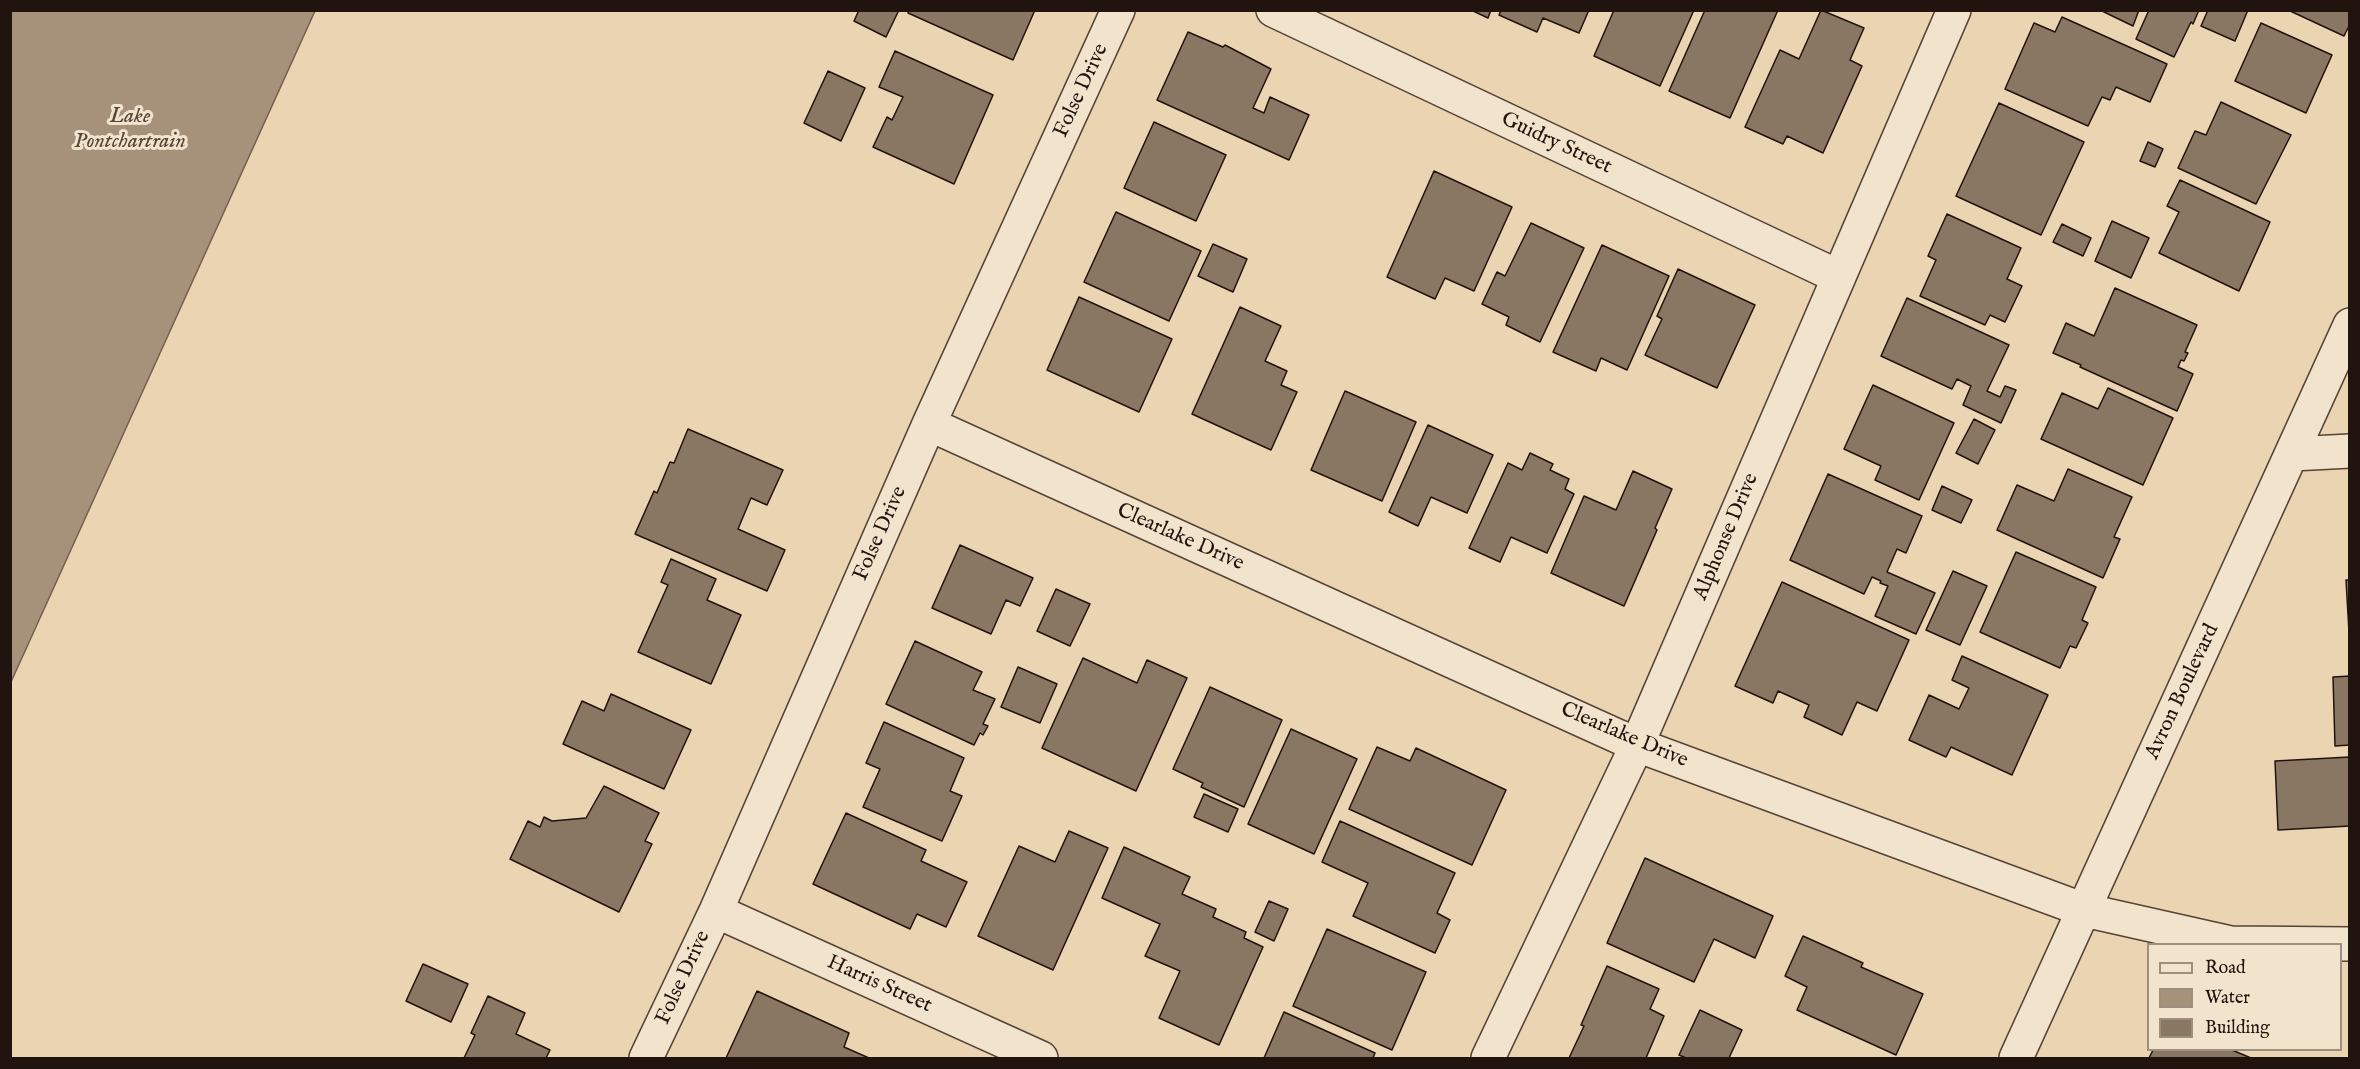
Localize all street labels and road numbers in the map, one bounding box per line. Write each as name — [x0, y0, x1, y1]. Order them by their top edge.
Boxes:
street label: Folse Drive — [1049, 40, 1115, 142]
street label: Guidry Street — [1497, 107, 1615, 181]
street label: Alphonse Drive — [1689, 470, 1765, 604]
street label: Folse Drive — [849, 483, 913, 585]
street label: Clearlake Drive — [1113, 499, 1247, 577]
street label: Avron Boulevard — [2141, 620, 2225, 764]
street label: Clearlake Drive — [1556, 698, 1692, 774]
street label: Folse Drive — [651, 927, 717, 1029]
street label: Harris Street — [823, 951, 935, 1019]

